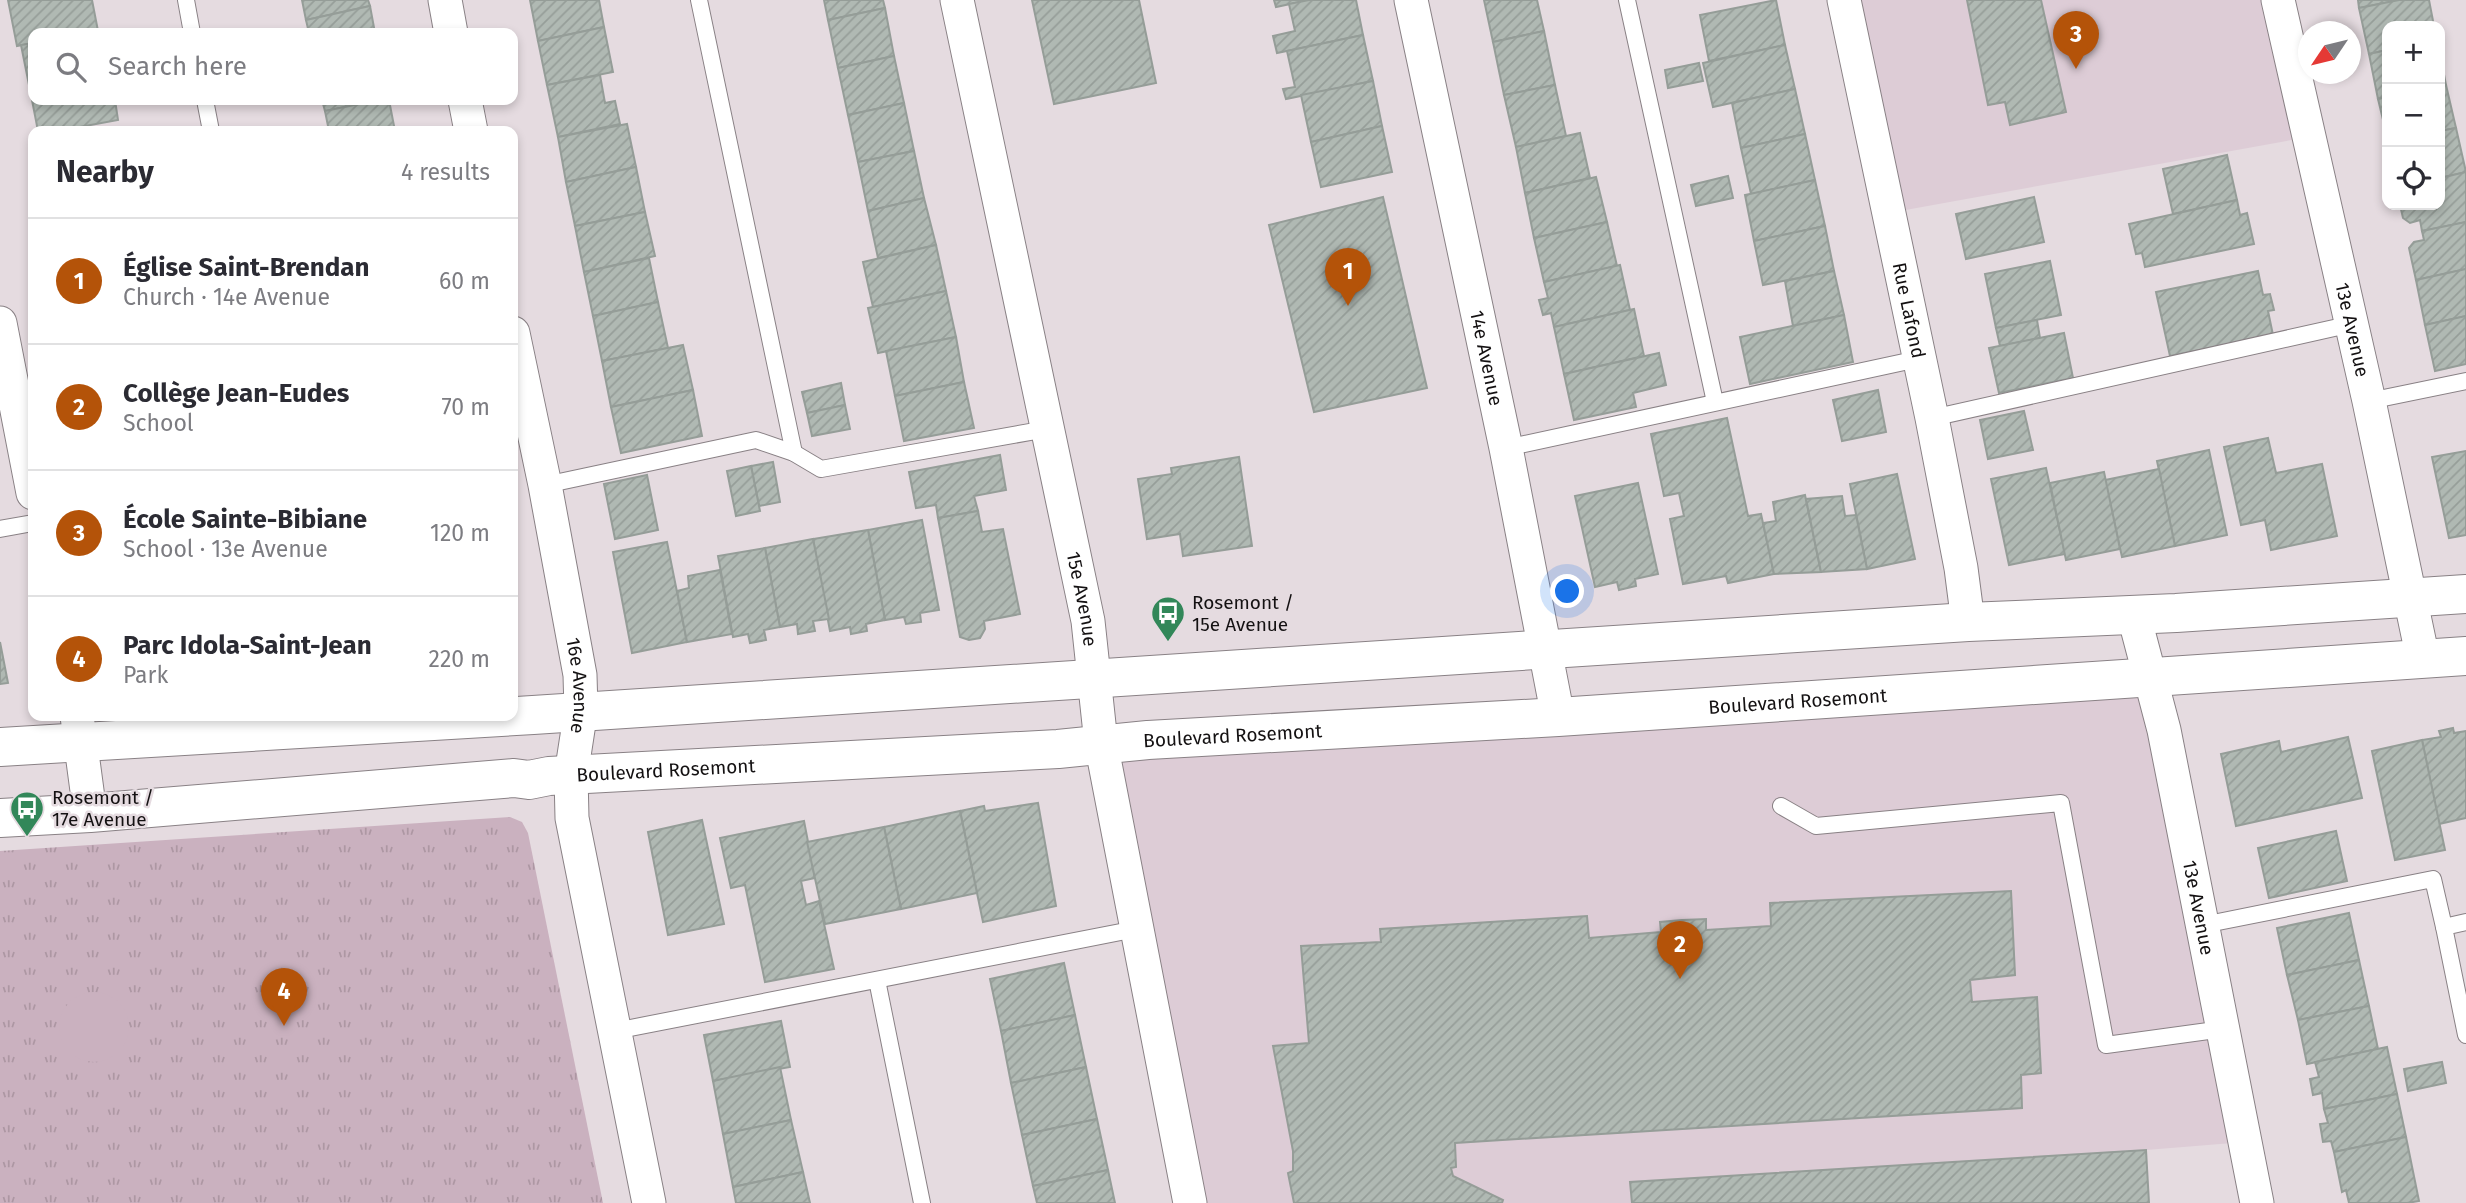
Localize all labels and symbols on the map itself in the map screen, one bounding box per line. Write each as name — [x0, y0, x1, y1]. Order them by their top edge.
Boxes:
pin: 3 — [2053, 11, 2099, 69]
north arrow — [2298, 21, 2361, 84]
pin: 1 — [1325, 248, 1371, 306]
street label: Rue Lafond — [1888, 260, 1931, 360]
street label: 13e Avenue — [2331, 280, 2375, 379]
street label: 14e Avenue — [1466, 308, 1508, 408]
street label: 15e Avenue — [1062, 549, 1102, 648]
your location — [1550, 574, 1584, 608]
place label: Rosemont / 15e Avenue — [1192, 591, 1294, 636]
bus stop icon: Rosemont / 15e Avenue — [1149, 594, 1187, 643]
street label: 16e Avenue — [562, 636, 593, 735]
street label: Boulevard Rosemont — [1707, 683, 1888, 718]
street label: Boulevard Rosemont — [1143, 719, 1323, 752]
street label: Boulevard Rosemont — [576, 754, 756, 786]
place label: Rosemont / 17e Avenue — [52, 786, 154, 831]
bus stop icon: Rosemont / 17e Avenue — [8, 789, 46, 838]
street label: 13e Avenue — [2178, 858, 2220, 957]
pin: 2 — [1657, 921, 1703, 979]
pin: 4 — [261, 968, 307, 1026]

